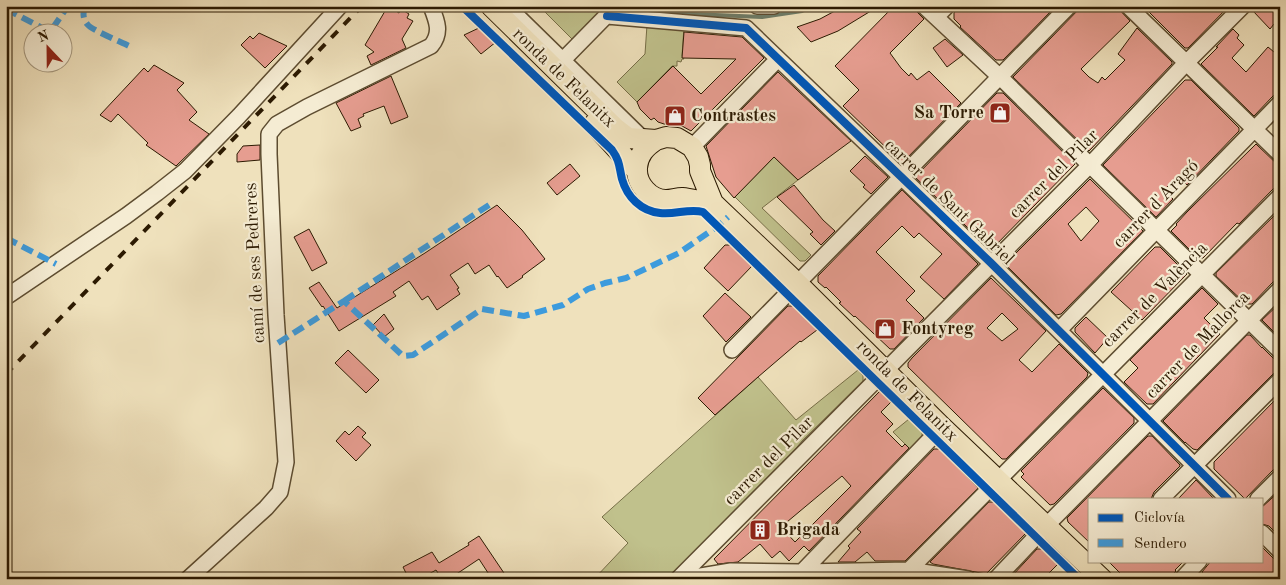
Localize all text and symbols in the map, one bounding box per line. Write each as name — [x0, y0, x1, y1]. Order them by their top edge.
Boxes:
north arrow — [22, 22, 72, 72]
street label: ronda de Felanitx — [509, 25, 619, 131]
text: N — [36, 28, 51, 45]
shop icon: Sa Torre — [988, 101, 1012, 125]
shop icon: Contrastes — [663, 104, 687, 128]
place label: Sa Torre — [914, 104, 984, 122]
place label: Contrastes — [691, 107, 776, 125]
street label: carrer del Pilar — [1006, 125, 1103, 222]
street label: carrer de Sant Gabriel — [881, 136, 1017, 268]
street label: carrer d'Aragó — [1110, 156, 1202, 251]
street label: camí de ses Pedreres — [242, 182, 268, 344]
street label: carrer de València — [1099, 239, 1211, 351]
street label: carrer de Mallorca — [1142, 288, 1254, 402]
shop icon: Fontyreg — [873, 317, 897, 341]
place label: Fontyreg — [901, 320, 974, 338]
street label: ronda de Felanitx — [853, 337, 961, 445]
street label: carrer del Pilar — [721, 412, 818, 509]
legend — [1088, 498, 1264, 562]
text: Ciclovía — [1134, 511, 1186, 526]
building icon: Brigada — [748, 518, 772, 542]
place label: Brigada — [776, 521, 840, 539]
text: Sendero — [1134, 537, 1187, 552]

